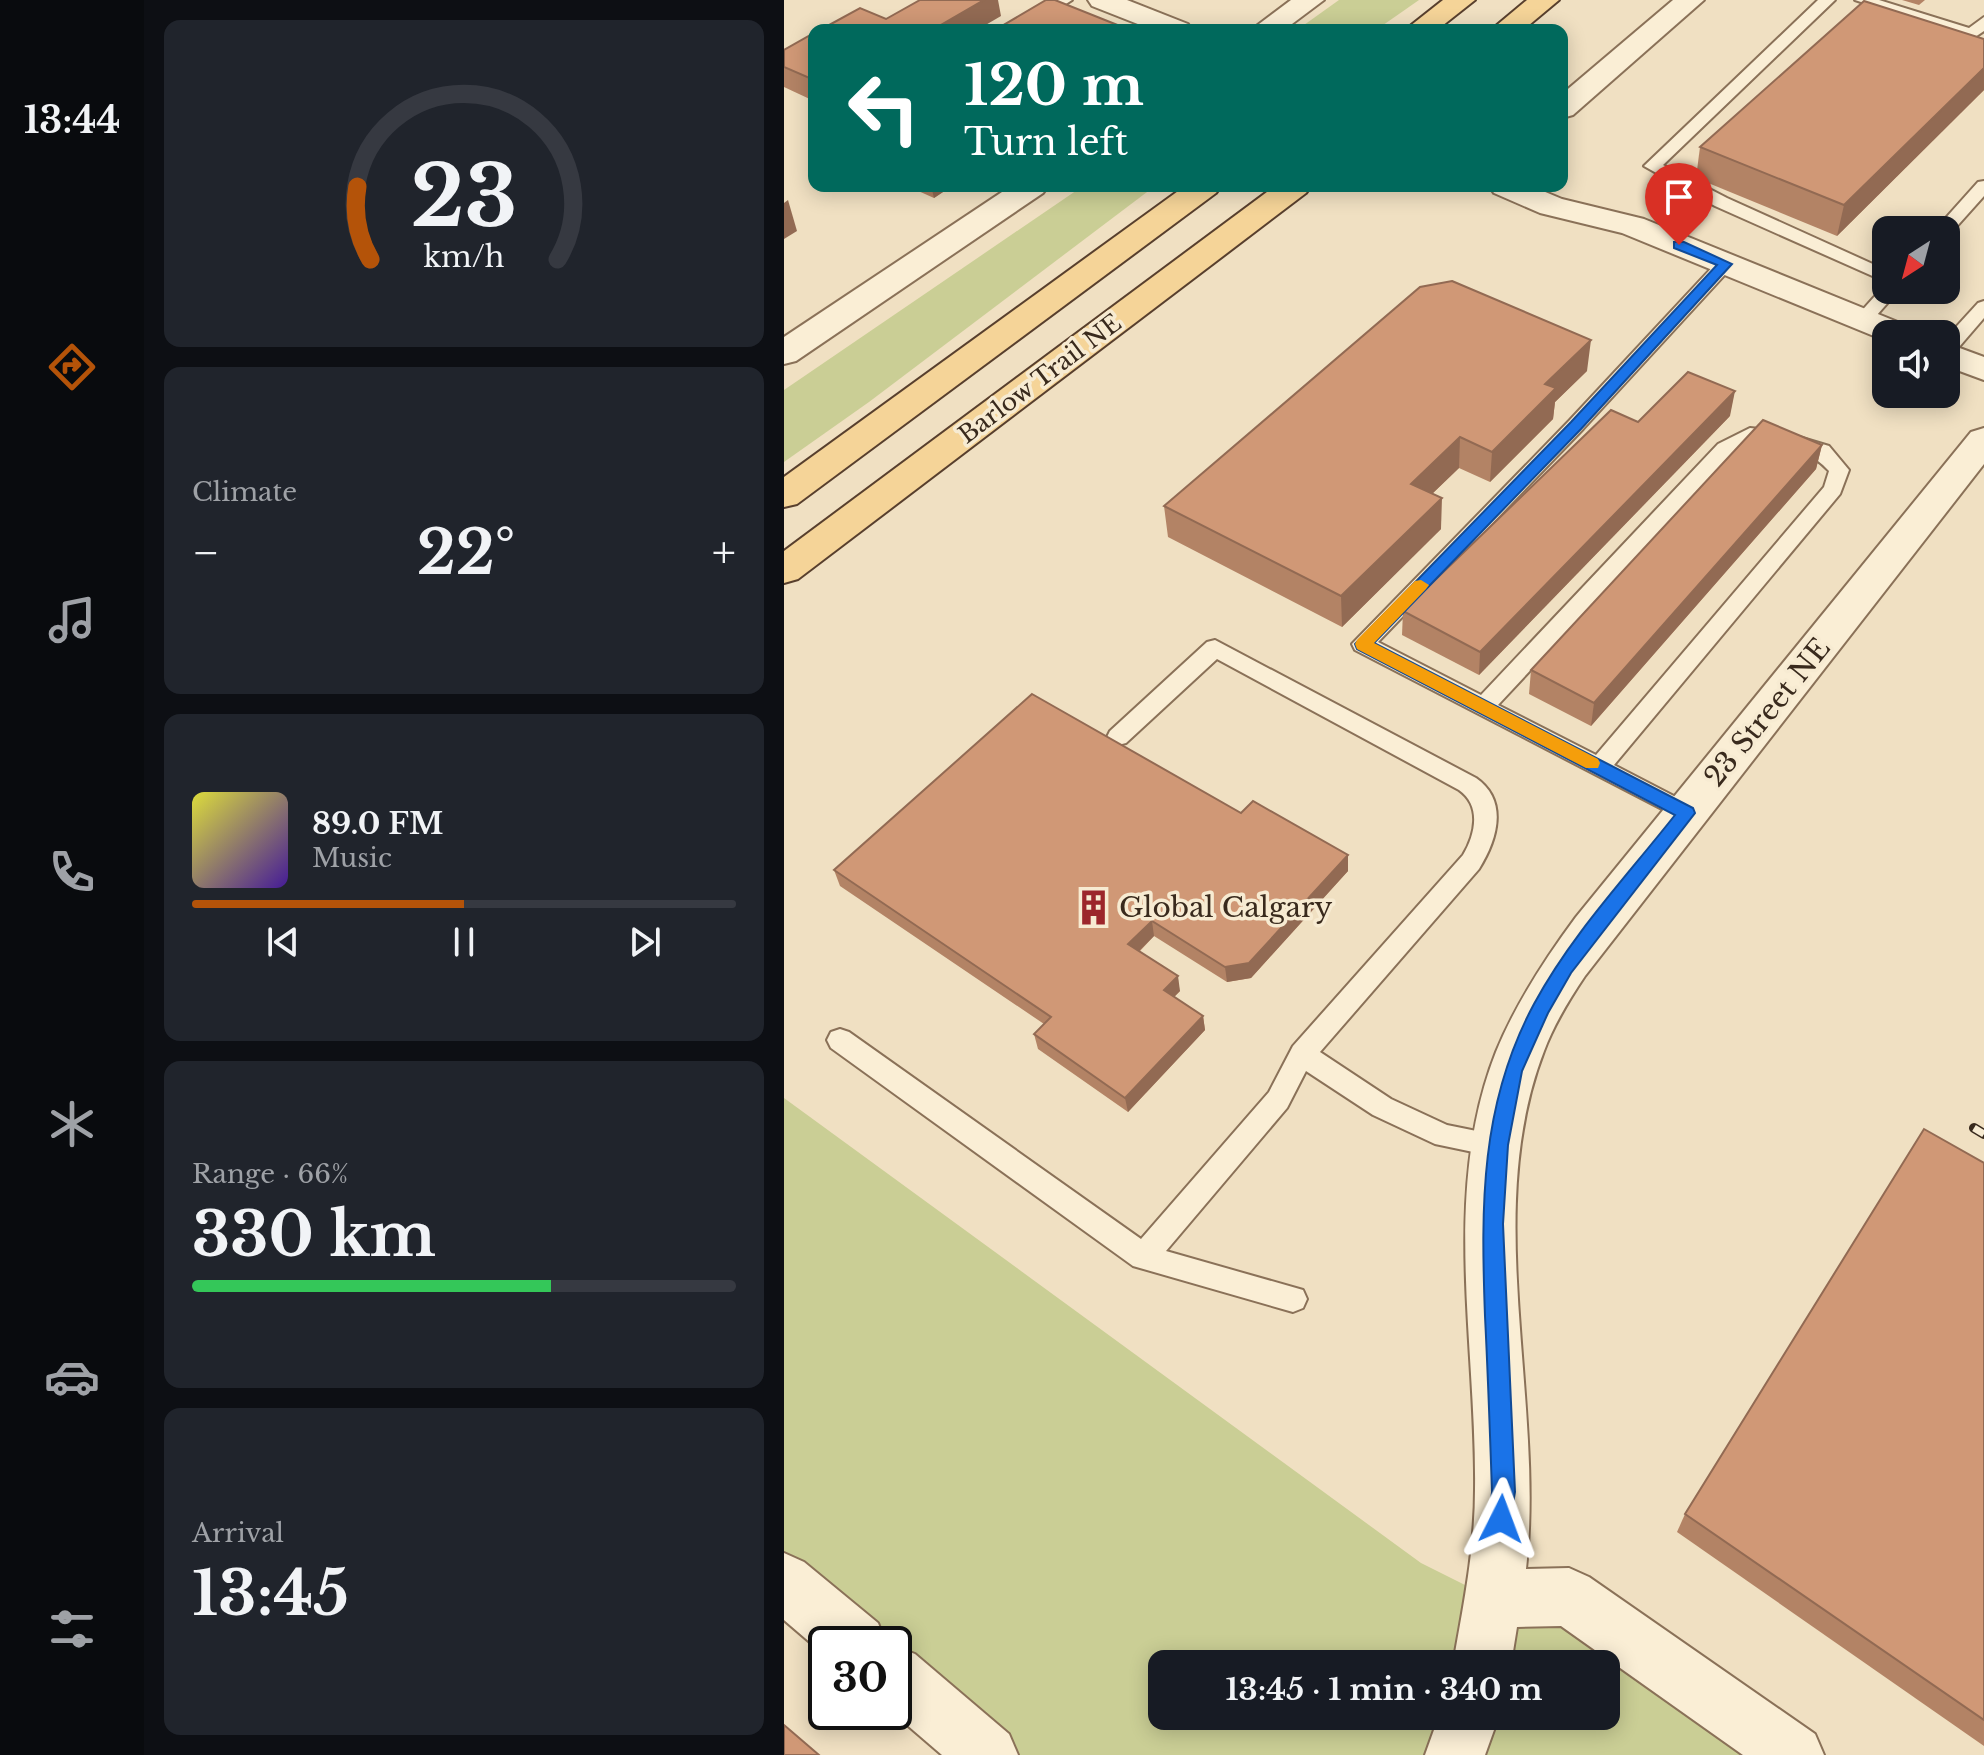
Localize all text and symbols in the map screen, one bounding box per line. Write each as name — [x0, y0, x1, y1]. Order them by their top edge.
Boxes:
text: 120 m — [964, 51, 1144, 120]
icon: left — [832, 56, 936, 160]
text: 13:44 — [24, 98, 120, 143]
text: Turn left — [964, 120, 1128, 165]
text: 23 — [410, 144, 518, 247]
pin — [1645, 163, 1713, 245]
icon: arrive — [1657, 175, 1701, 219]
north arrow — [1872, 216, 1960, 304]
map controls — [1872, 216, 1960, 408]
text: km/h — [423, 239, 505, 275]
street label: Barlow Trail NE — [953, 308, 1127, 449]
button: sound — [1872, 320, 1960, 408]
icon: directions — [44, 339, 100, 395]
text: Climate — [192, 476, 297, 508]
text: 22° — [417, 516, 515, 590]
text: − — [192, 525, 220, 580]
text: + — [712, 525, 736, 580]
icon: music — [44, 592, 100, 648]
street label: 23 Street NE — [1697, 631, 1838, 793]
text: 89.0 FM — [312, 805, 443, 842]
text: Music — [312, 842, 392, 874]
icon: phone — [44, 844, 100, 900]
building icon: Global Calgary — [1074, 888, 1112, 926]
place label: Global Calgary — [1119, 890, 1332, 925]
icon: previous — [261, 920, 305, 964]
icon: pause — [442, 920, 486, 964]
icon: next — [623, 920, 667, 964]
icon: climate — [44, 1096, 100, 1152]
text: Range · 66% — [192, 1158, 348, 1190]
text: 330 km — [192, 1198, 436, 1272]
icon: car — [44, 1349, 100, 1405]
position arrow — [1459, 1477, 1543, 1561]
text: Arrival — [192, 1517, 284, 1549]
text: 13:45 — [192, 1557, 349, 1631]
icon: filters — [44, 1601, 100, 1657]
speed limit sign: 30 — [808, 1626, 912, 1730]
text: 13:45 · 1 min · 340 m — [1226, 1671, 1542, 1708]

